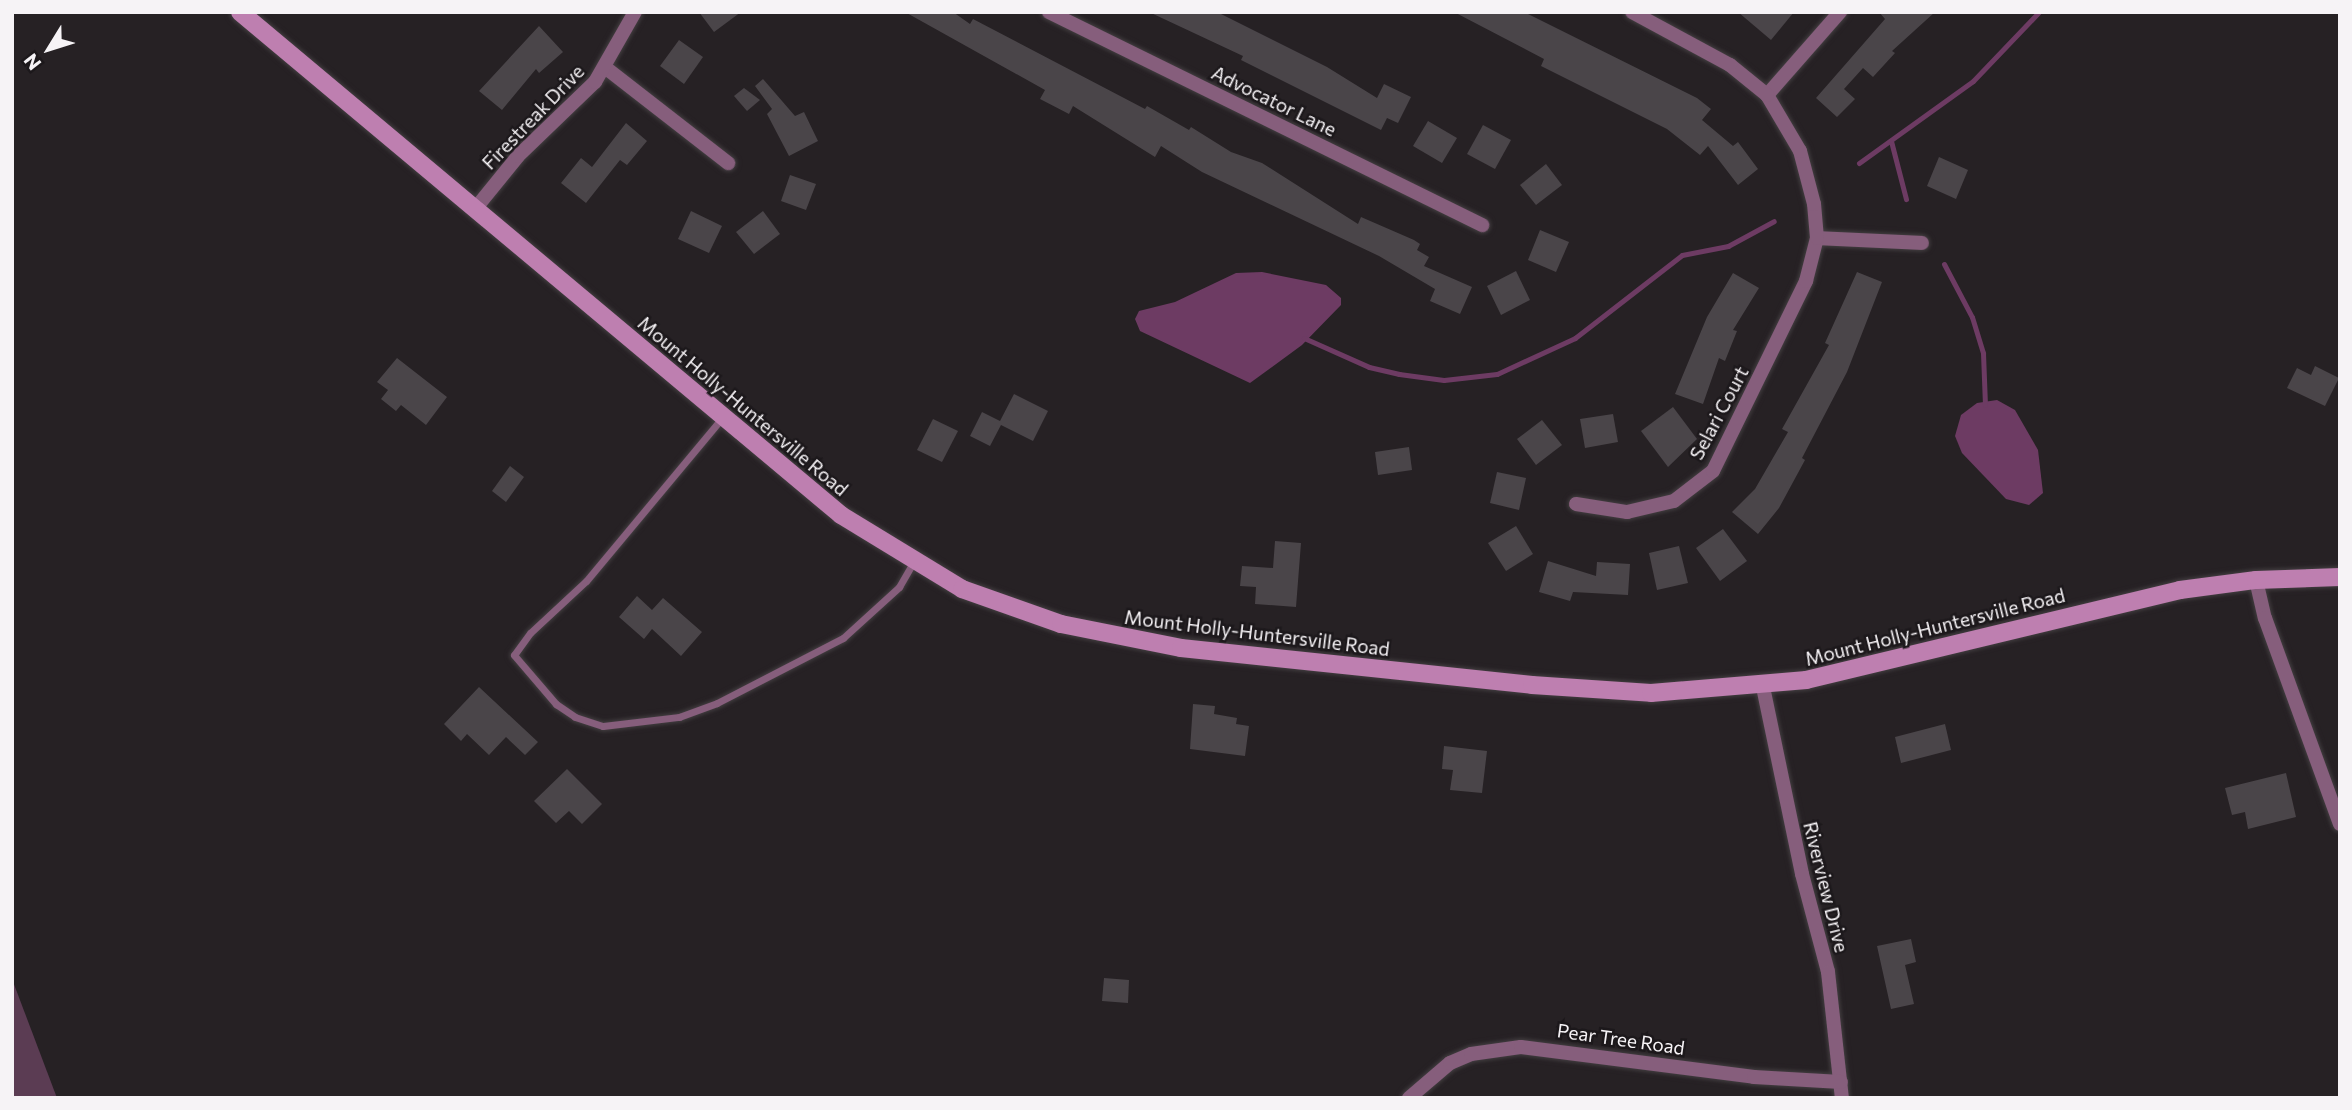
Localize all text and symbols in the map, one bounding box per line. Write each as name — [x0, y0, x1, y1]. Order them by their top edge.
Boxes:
north arrow — [14, 14, 84, 84]
text: N — [19, 50, 46, 75]
street label: Firestreak Drive — [477, 60, 589, 174]
street label: Advocator Lane — [1208, 61, 1340, 141]
street label: Mount Holly-Huntersville Road — [633, 311, 853, 501]
street label: Selari Court — [1685, 362, 1753, 464]
street label: Mount Holly-Huntersville Road — [1803, 584, 2067, 670]
street label: Mount Holly-Huntersville Road — [1123, 605, 1391, 661]
street label: Riverview Drive — [1799, 819, 1853, 955]
street label: Pear Tree Road — [1556, 1019, 1686, 1059]

